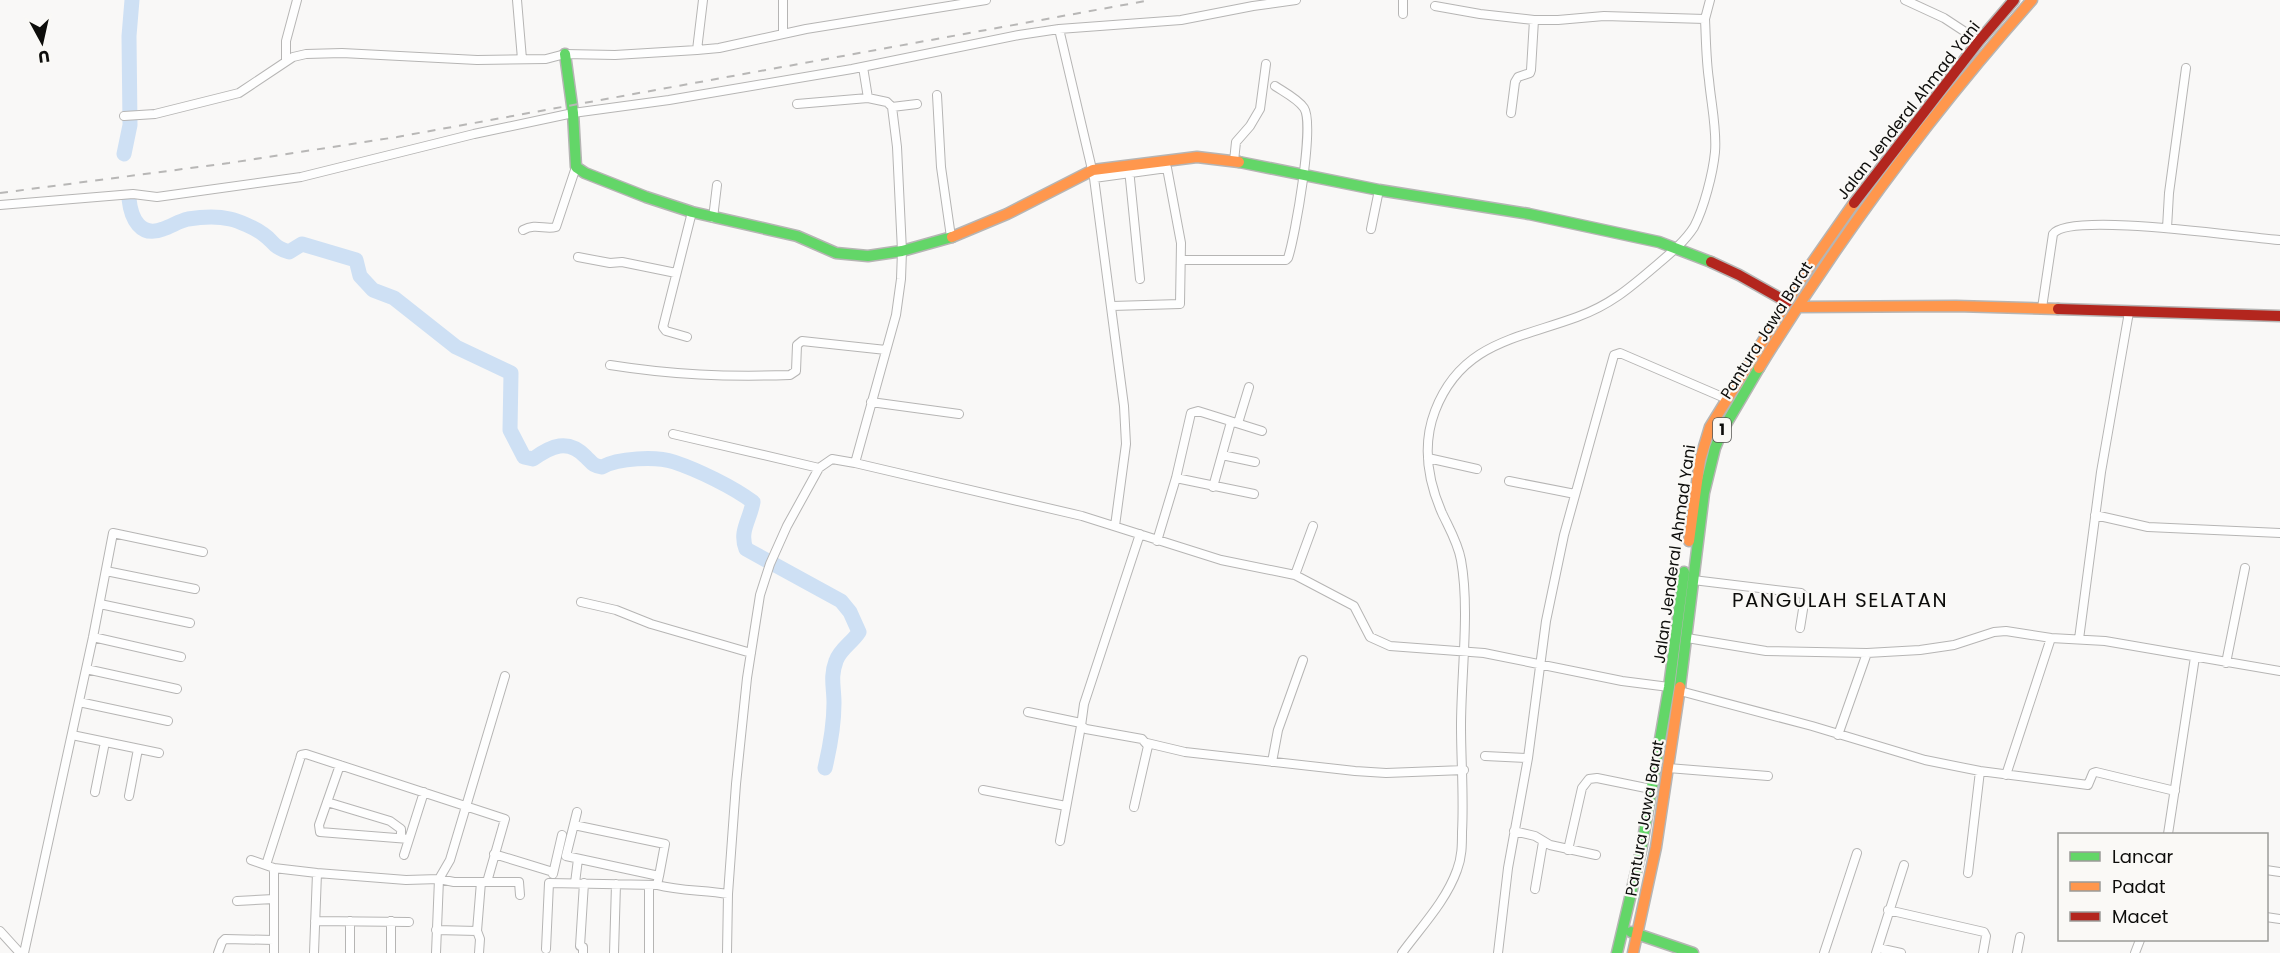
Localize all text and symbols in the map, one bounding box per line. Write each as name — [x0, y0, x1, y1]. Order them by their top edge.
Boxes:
north arrow — [12, 12, 72, 72]
street label: Jalan Jenderal Ahmad Yani — [1831, 16, 1985, 204]
text: U — [37, 44, 51, 69]
street label: Pantura Jawa Barat — [1715, 257, 1818, 403]
road number: 1 — [1713, 418, 1731, 442]
street label: Jalan Jenderal Ahmad Yani — [1648, 443, 1701, 665]
district label: PANGULAH SELATAN — [1732, 586, 1948, 614]
street label: Pantura Jawa Barat — [1619, 738, 1670, 898]
legend — [2058, 833, 2268, 941]
text: Lancar — [2112, 844, 2174, 869]
text: Padat — [2112, 874, 2165, 899]
text: Macet — [2112, 904, 2168, 929]

